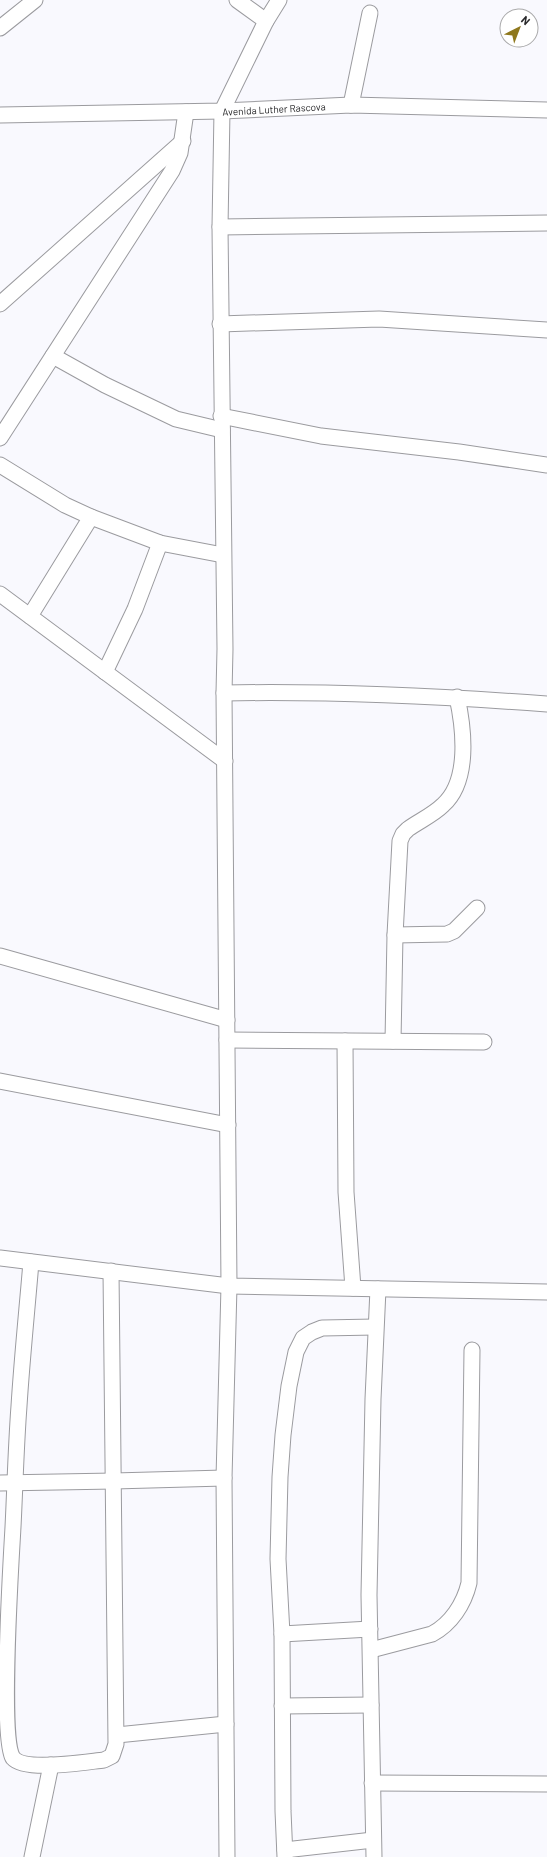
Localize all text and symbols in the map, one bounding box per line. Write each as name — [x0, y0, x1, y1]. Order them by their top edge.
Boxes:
north arrow — [499, 8, 539, 48]
text: N — [519, 13, 533, 27]
street label: Avenida Luther Rascova — [222, 100, 326, 118]

